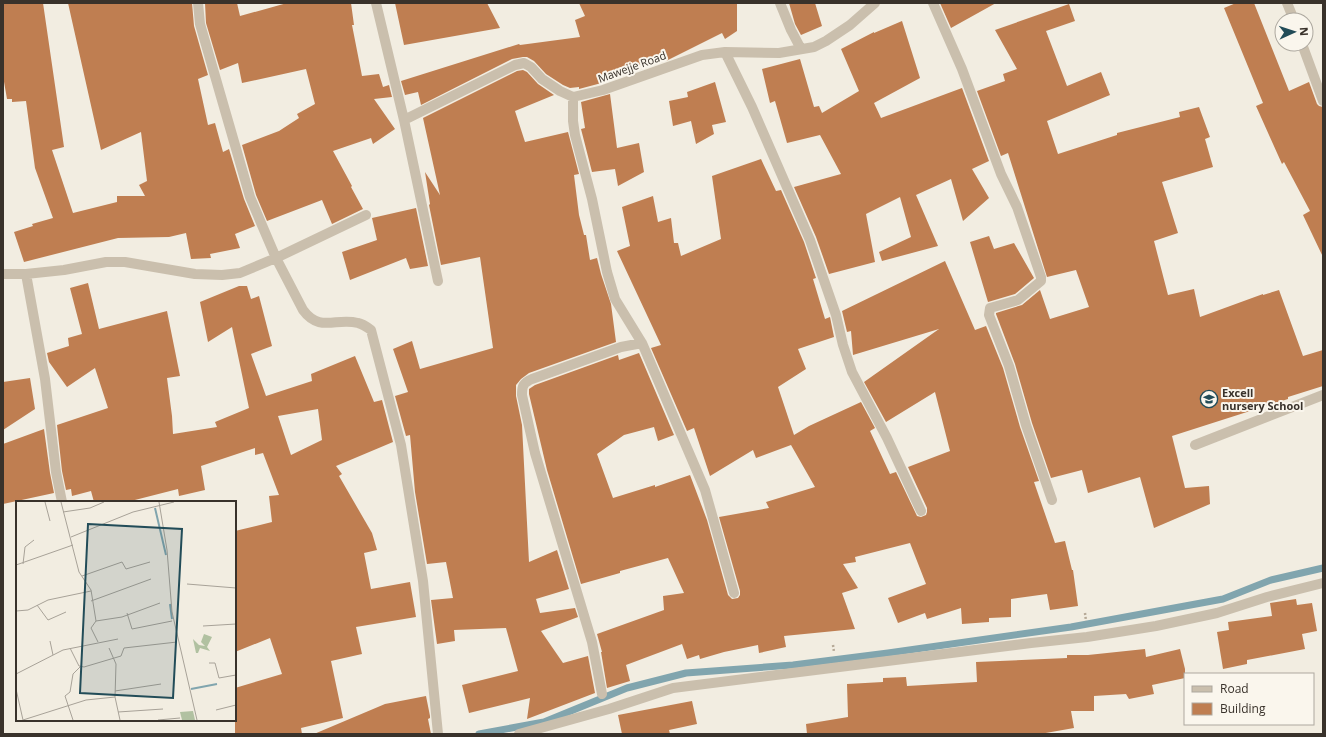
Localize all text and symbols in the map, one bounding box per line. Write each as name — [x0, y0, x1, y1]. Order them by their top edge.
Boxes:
north arrow — [1274, 12, 1314, 52]
text: N — [1297, 27, 1312, 36]
street label: Mawejje Road — [596, 47, 668, 86]
place label: Excell nursery School — [1222, 385, 1303, 413]
school or university icon: Excell nursery School — [1199, 389, 1219, 409]
inset map — [16, 501, 236, 721]
legend — [1184, 673, 1314, 725]
text: Road — [1220, 680, 1249, 697]
text: Building — [1220, 700, 1266, 717]

